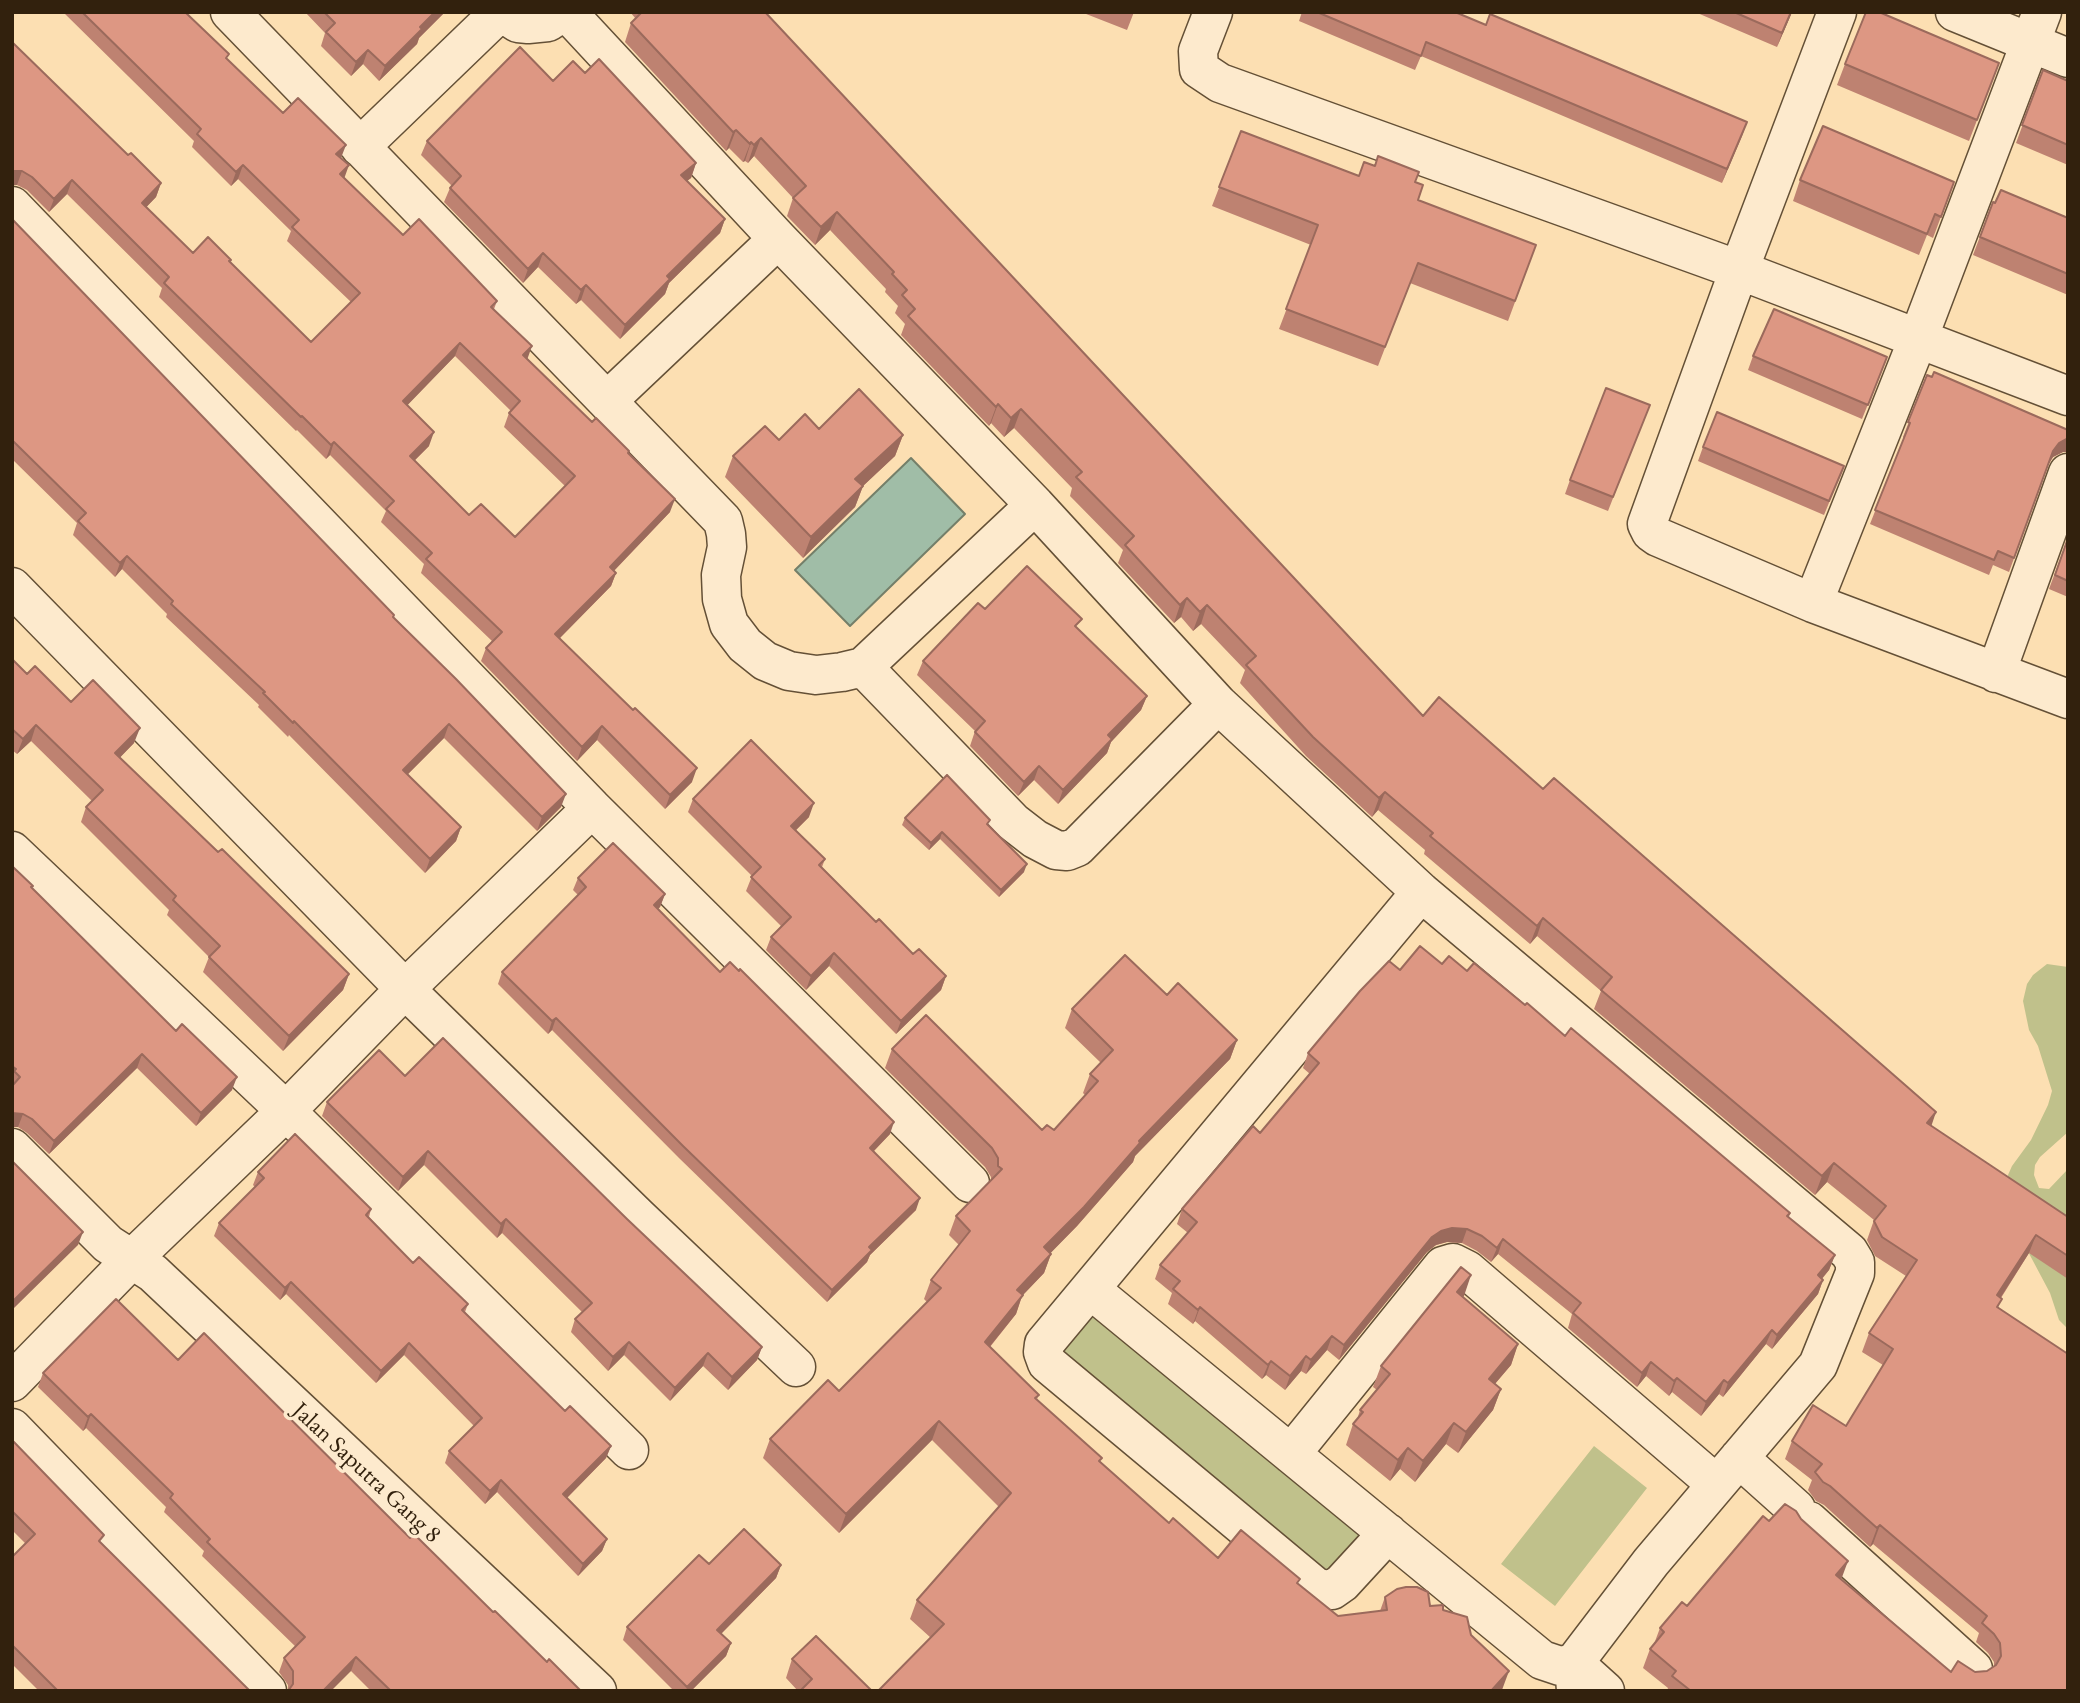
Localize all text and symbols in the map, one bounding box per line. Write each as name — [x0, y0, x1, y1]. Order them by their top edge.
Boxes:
street label: Jalan Saputra Gang 8 — [286, 1397, 446, 1549]

